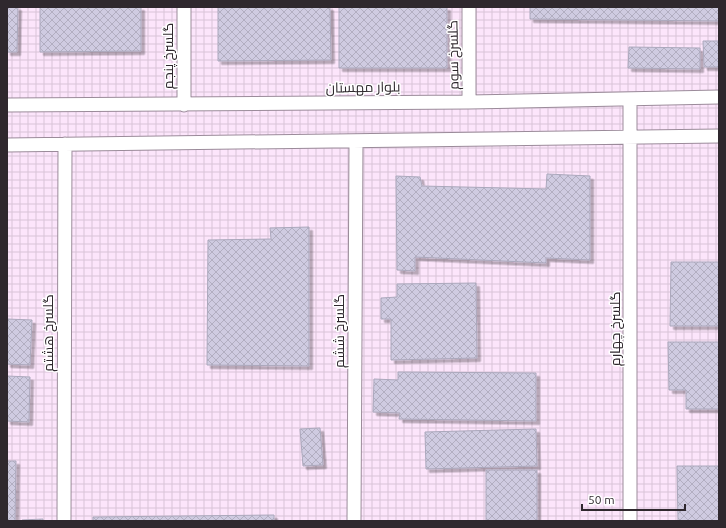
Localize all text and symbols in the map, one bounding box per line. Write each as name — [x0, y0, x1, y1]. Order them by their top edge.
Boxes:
street label: گلسرخ سوم — [444, 20, 464, 90]
street label: گلسرخ پنجم — [160, 23, 178, 89]
street label: بلوار مهستان — [326, 78, 400, 96]
street label: گلسرخ چهارم — [607, 292, 625, 366]
street label: گلسرخ هشتم — [40, 294, 58, 372]
street label: گلسرخ ششم — [331, 294, 349, 368]
scale bar — [582, 486, 685, 512]
text: 50 m — [588, 493, 615, 506]

